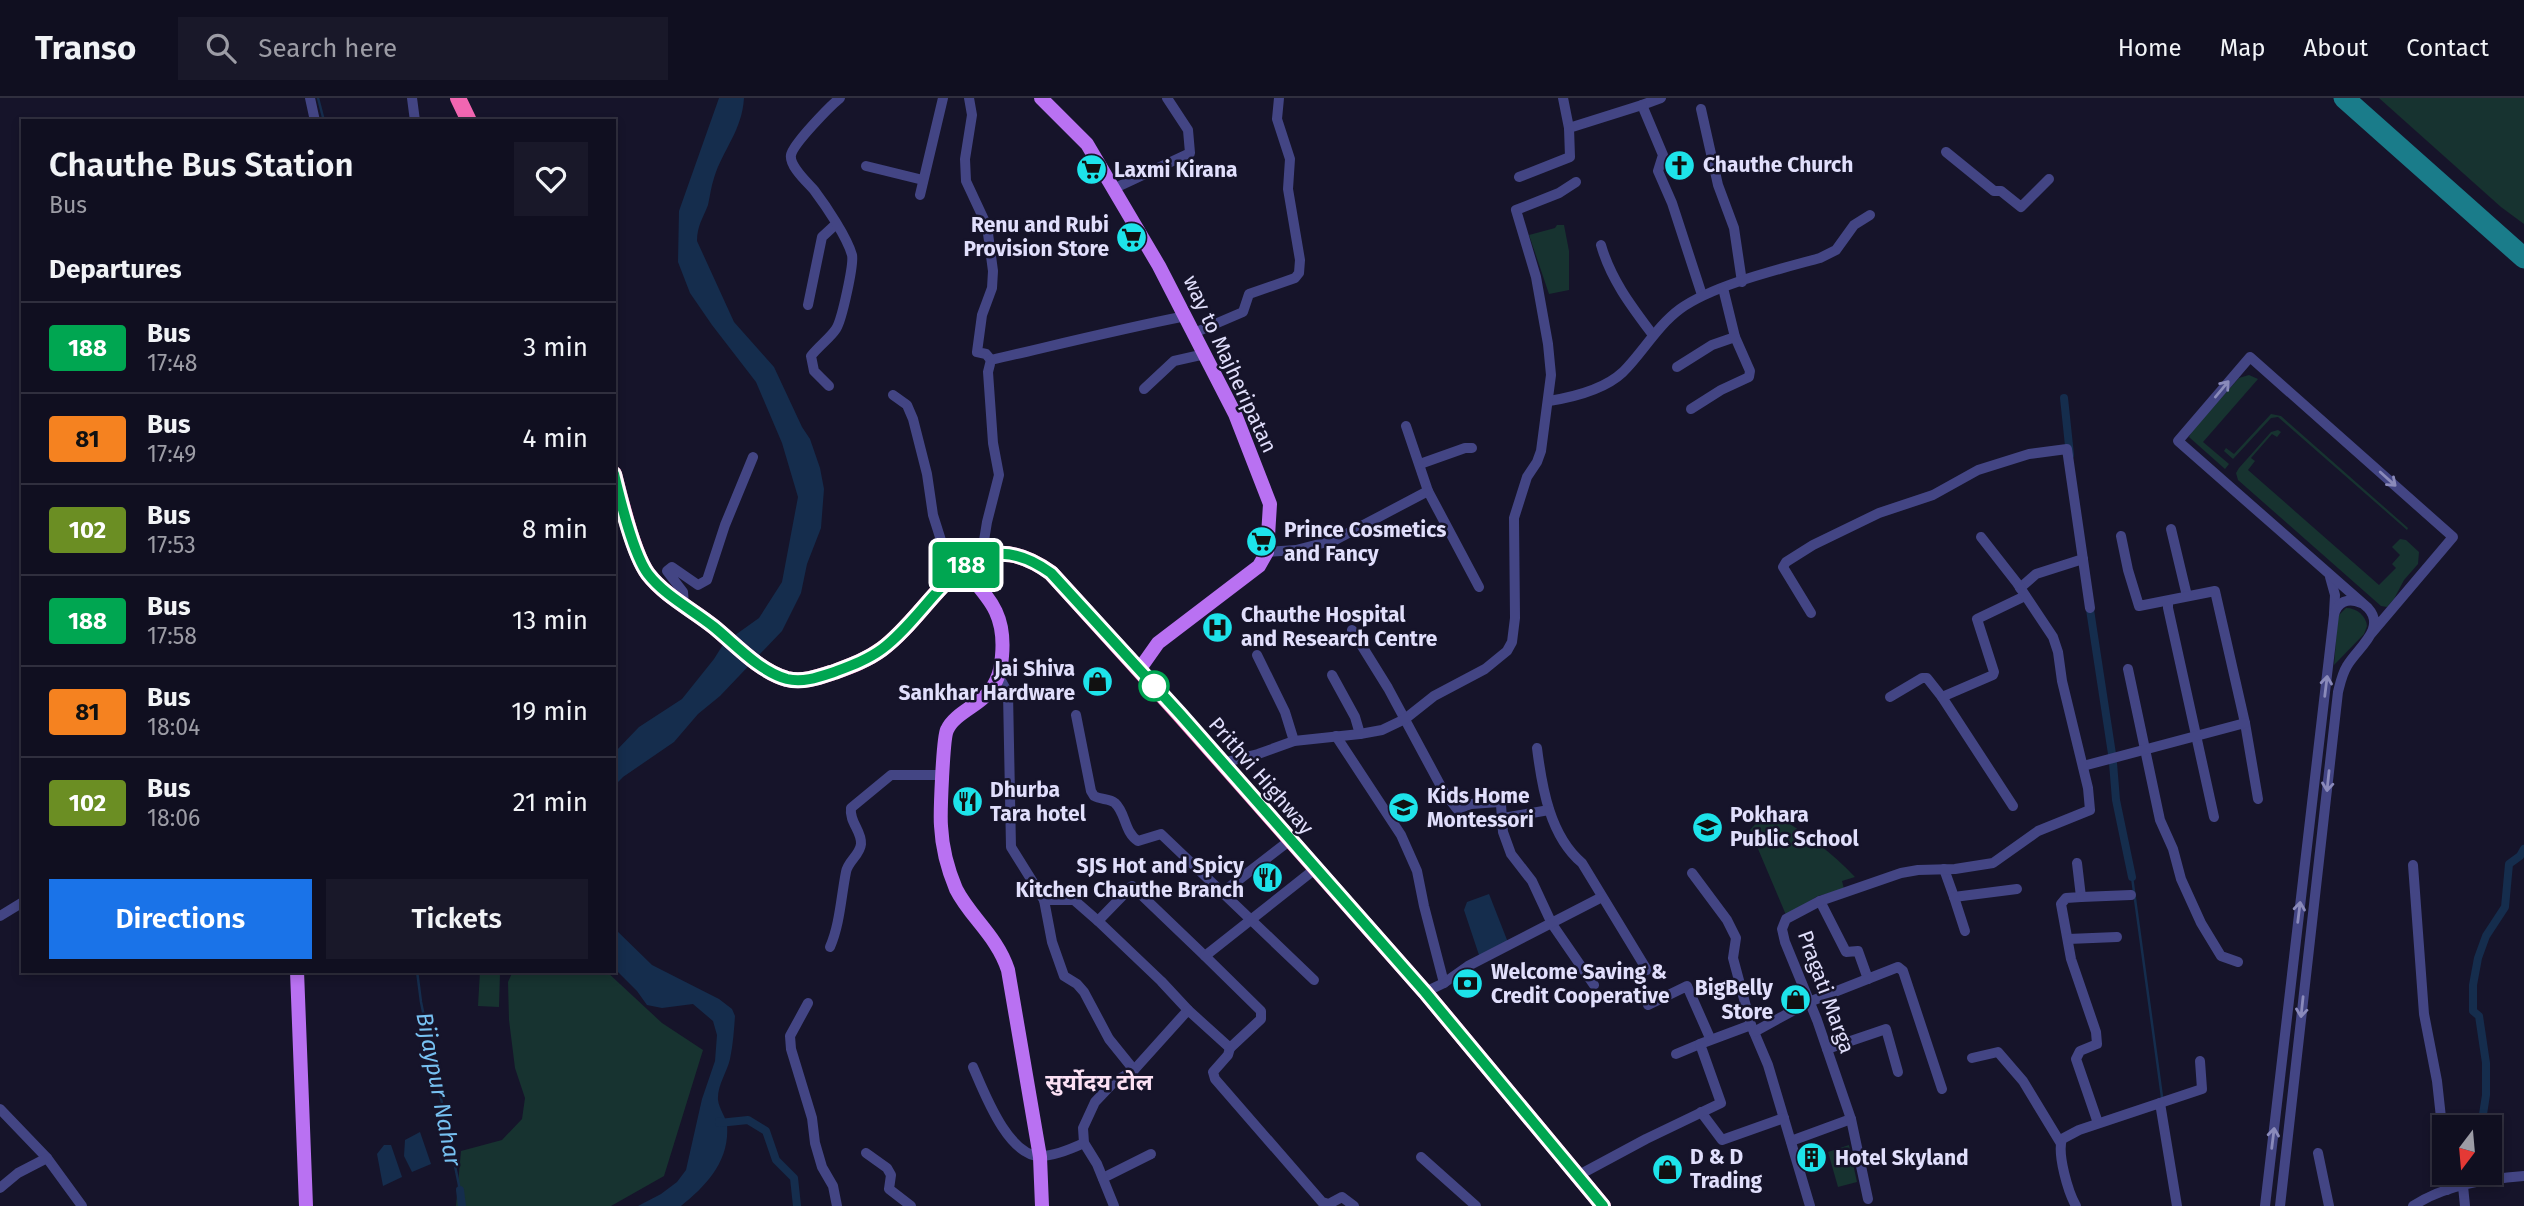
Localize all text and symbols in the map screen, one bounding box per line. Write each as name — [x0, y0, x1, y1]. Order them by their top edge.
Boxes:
search box — [178, 17, 668, 80]
text: Transo — [35, 28, 136, 68]
icon: search — [202, 29, 240, 67]
text: Search here — [258, 33, 397, 64]
text: Home — [2118, 34, 2182, 62]
text: Map — [2220, 34, 2266, 62]
text: About — [2304, 34, 2368, 62]
text: Contact — [2406, 34, 2489, 62]
button: heart — [514, 142, 588, 216]
text: Chauthe Bus Station — [49, 145, 354, 185]
church icon: Chauthe Church — [1663, 148, 1697, 182]
place label: Chauthe Church — [1703, 152, 1853, 178]
supermarket icon: Laxmi Kirana — [1074, 153, 1108, 187]
place label: Laxmi Kirana — [1114, 157, 1238, 183]
text: Bus — [49, 191, 87, 219]
place label: Renu and Rubi Provision Store — [963, 212, 1109, 262]
supermarket icon: Renu and Rubi Provision Store — [1115, 220, 1149, 254]
text: Departures — [49, 254, 182, 285]
street label: way to Majheripatan — [1177, 271, 1283, 457]
text: Bus — [147, 318, 190, 349]
text: 3 min — [523, 332, 588, 363]
text: 188 — [68, 334, 107, 362]
text: 17:48 — [147, 349, 198, 377]
one-way arrow — [2214, 380, 2230, 398]
text: Bus — [147, 409, 190, 440]
text: 4 min — [522, 423, 588, 454]
text: 81 — [75, 425, 100, 453]
text: 17:49 — [147, 440, 196, 468]
one-way arrow — [2379, 471, 2396, 488]
text: Bus — [147, 500, 190, 531]
text: 8 min — [522, 514, 588, 545]
text: 102 — [69, 516, 106, 544]
place label: Prince Cosmetics and Fancy — [1284, 517, 1446, 567]
supermarket icon: Prince Cosmetics and Fancy — [1244, 525, 1278, 559]
text: 17:53 — [147, 531, 196, 559]
line badge: 188 — [926, 542, 1006, 588]
text: 188 — [946, 551, 986, 579]
text: Bus — [147, 591, 190, 622]
place label: Chauthe Hospital and Research Centre — [1241, 602, 1438, 652]
text: 13 min — [512, 605, 588, 636]
text: 188 — [68, 607, 107, 635]
hospital icon: Chauthe Hospital and Research Centre — [1201, 610, 1235, 644]
text: 17:58 — [147, 622, 197, 650]
place label: Jai Shiva Sankhar Hardware — [899, 656, 1075, 706]
shop icon: Jai Shiva Sankhar Hardware — [1081, 664, 1115, 698]
unlabelled marker — [1139, 671, 1169, 701]
one-way arrow — [2319, 675, 2332, 698]
text: Bus — [147, 682, 190, 713]
text: 19 min — [511, 696, 588, 727]
text: 81 — [75, 698, 100, 726]
street label: Prithvi Highway — [1203, 712, 1319, 841]
text: 18:04 — [147, 713, 200, 741]
one-way arrow — [2321, 769, 2334, 792]
text: Bus — [147, 773, 190, 804]
place label: Dhurba Tara hotel — [990, 777, 1087, 827]
place label: Kids Home Montessori — [1427, 783, 1534, 833]
restaurant icon: Dhurba Tara hotel — [950, 785, 984, 819]
text: 21 min — [513, 787, 588, 818]
text: 102 — [69, 789, 106, 817]
school or university icon: Kids Home Montessori — [1387, 791, 1421, 825]
place label: Pokhara Public School — [1730, 802, 1860, 852]
text: 18:06 — [147, 804, 200, 832]
school or university icon: Pokhara Public School — [1690, 810, 1724, 844]
place label: SJS Hot and Spicy Kitchen Chauthe Branch — [1015, 853, 1244, 903]
restaurant icon: SJS Hot and Spicy Kitchen Chauthe Branch — [1250, 861, 1284, 895]
button: Directions — [49, 879, 312, 959]
button: Tickets — [326, 879, 588, 959]
one-way arrow — [2293, 901, 2306, 924]
street label: Pragati Marga — [1792, 927, 1860, 1057]
place label: Welcome Saving & Credit Cooperative — [1491, 959, 1670, 1009]
bank icon: Welcome Saving & Credit Cooperative — [1451, 967, 1485, 1001]
place label: BigBelly Store — [1695, 975, 1773, 1025]
shop icon: BigBelly Store — [1779, 983, 1813, 1017]
one-way arrow — [2295, 995, 2308, 1018]
water label: Bijaypur Nahar — [410, 1010, 468, 1169]
district label: सुर्योदय टोल — [1045, 1068, 1154, 1096]
north arrow — [2432, 1115, 2502, 1185]
map controls — [2432, 1115, 2502, 1185]
one-way arrow — [2267, 1127, 2280, 1150]
building icon: Hotel Skyland — [1795, 1141, 1829, 1175]
place label: D & D Trading — [1690, 1144, 1763, 1194]
place label: Hotel Skyland — [1835, 1145, 1969, 1171]
shop icon: D & D Trading — [1650, 1152, 1684, 1186]

